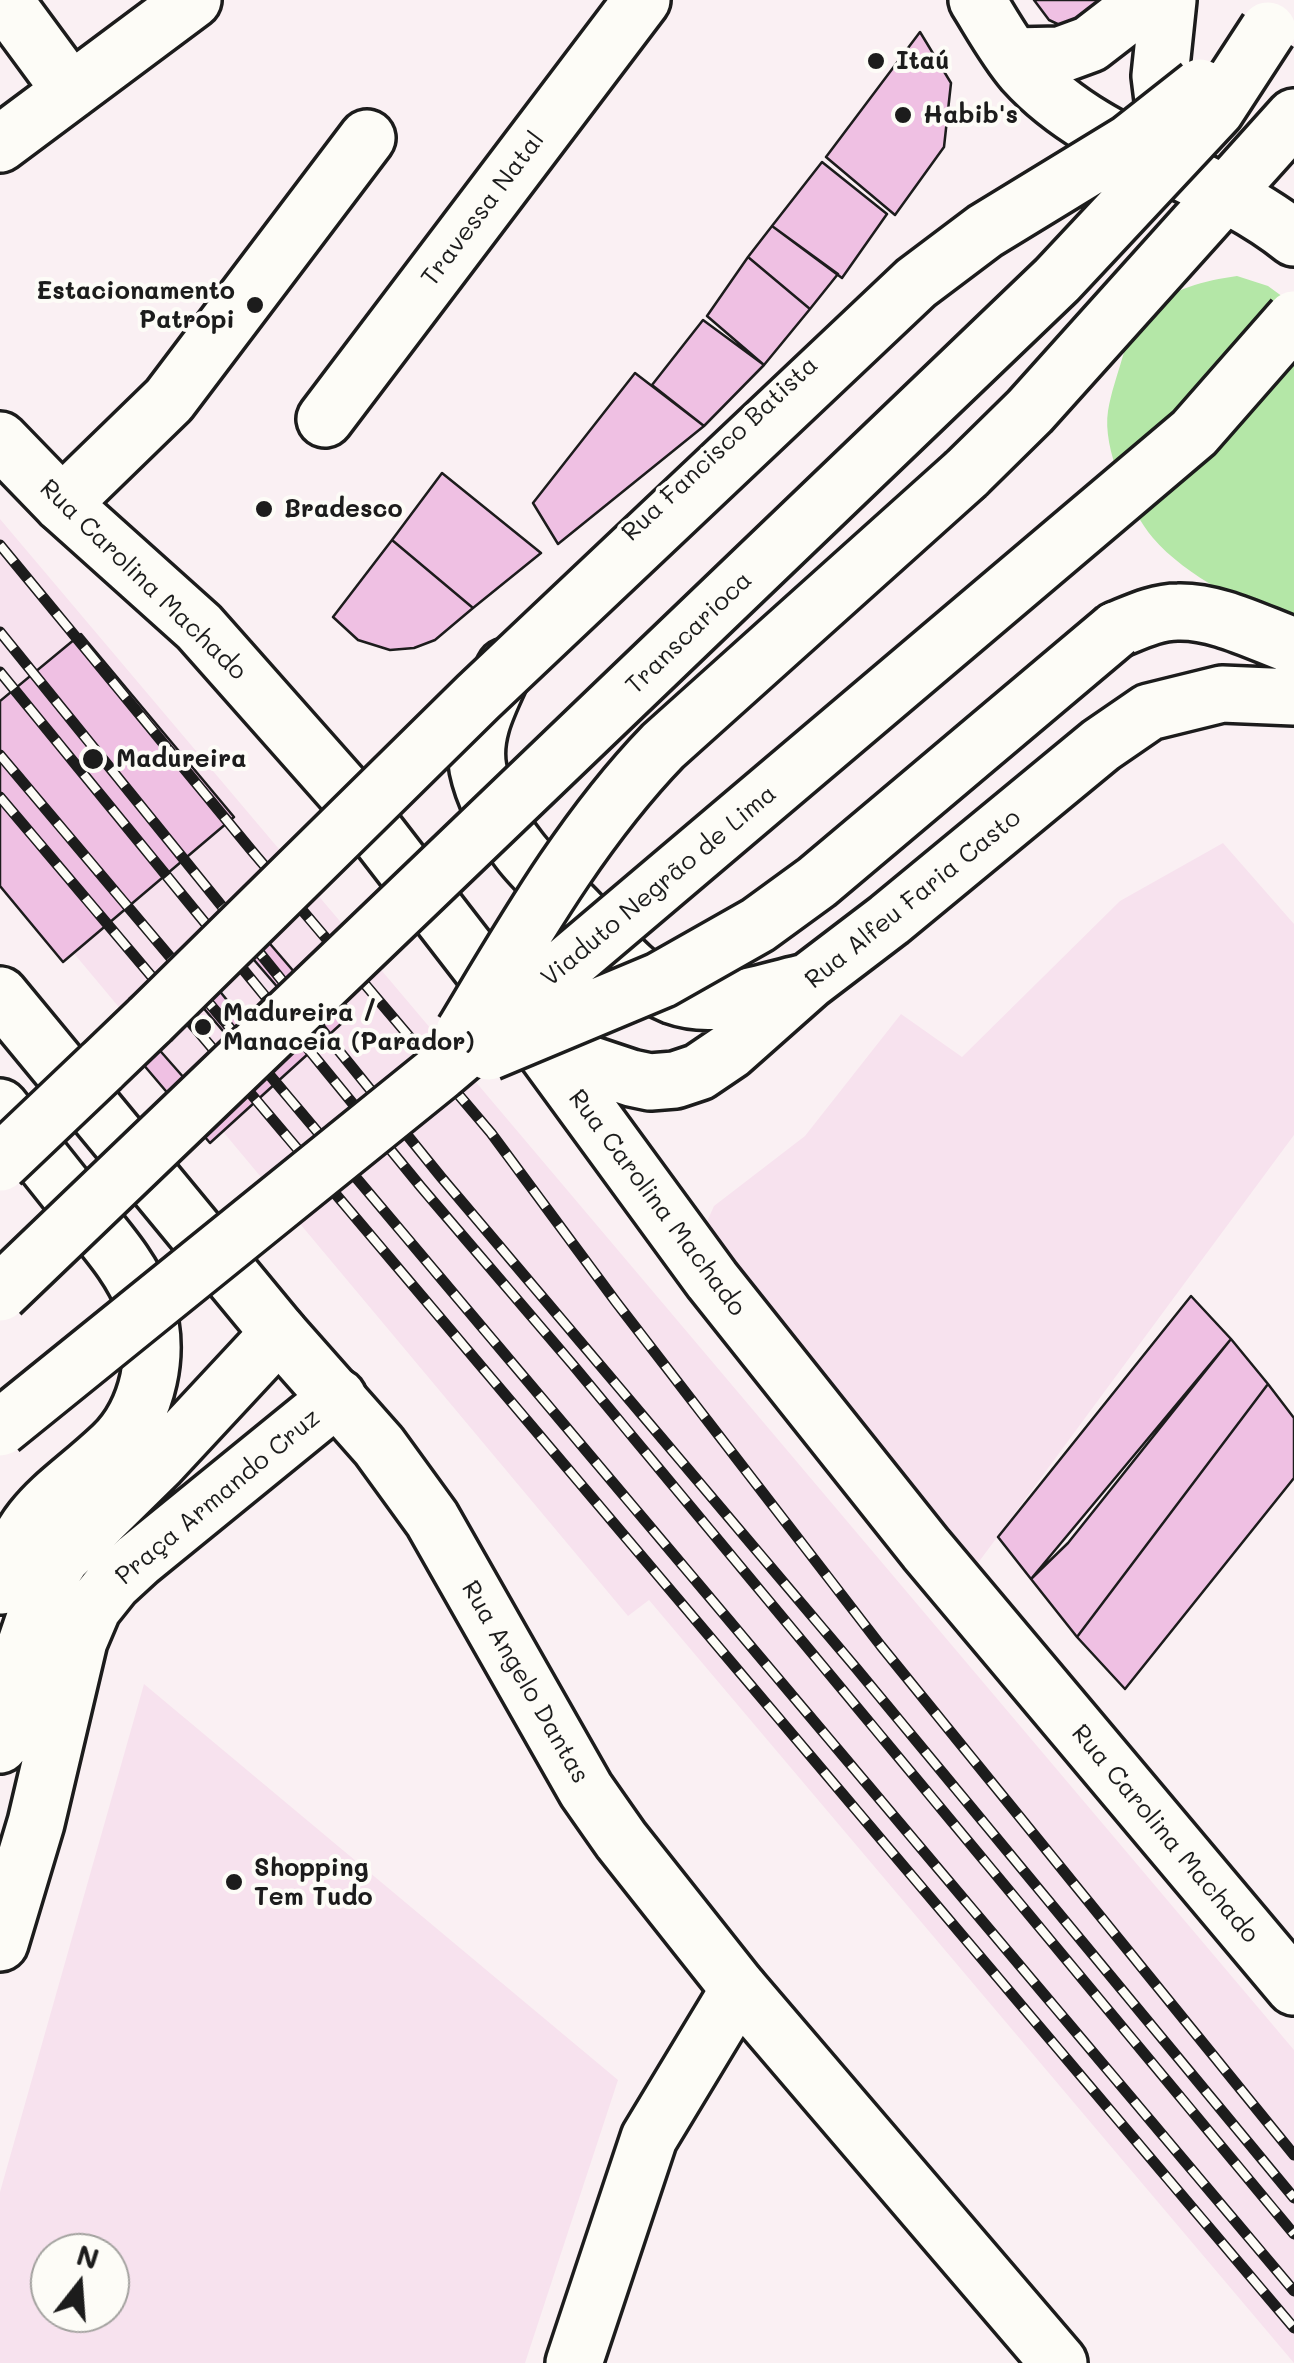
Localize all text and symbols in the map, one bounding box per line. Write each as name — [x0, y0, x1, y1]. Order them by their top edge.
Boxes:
place label: Itaú — [896, 46, 950, 76]
marker: Itaú — [865, 50, 887, 72]
place label: Habib's — [923, 100, 1018, 130]
marker: Habib's — [892, 104, 914, 126]
street label: Travessa Natal — [415, 126, 551, 292]
place label: Estacionamento Patropi — [36, 276, 235, 335]
marker: Estacionamento Patropi — [244, 294, 266, 316]
street label: Rua Fancisco Batista — [616, 350, 824, 548]
street label: Rua Carolina Machado — [33, 473, 253, 687]
place label: Bradesco — [284, 494, 403, 524]
marker: Bradesco — [253, 498, 275, 520]
street label: Transcarioca — [620, 565, 758, 701]
place label: Madureira — [116, 744, 246, 774]
marker: Madureira — [80, 746, 106, 772]
street label: Viaduto Negrão de Lima — [535, 779, 783, 993]
street label: Rua Alfeu Faria Casto — [799, 803, 1027, 995]
place label: Madureira / Manaceia (Parador) — [223, 998, 475, 1057]
marker: Madureira / Manaceia (Parador) — [192, 1016, 214, 1038]
street label: Rua Carolina Machado — [562, 1084, 752, 1322]
street label: Praça Armando Cruz — [110, 1403, 326, 1591]
street label: Rua Angelo Dantas — [455, 1575, 595, 1789]
street label: Rua Carolina Machado — [1065, 1719, 1265, 1949]
place label: Shopping Tem Tudo — [254, 1853, 373, 1912]
marker: Shopping Tem Tudo — [223, 1871, 245, 1893]
north arrow — [30, 2233, 130, 2333]
text: N — [73, 2236, 104, 2277]

